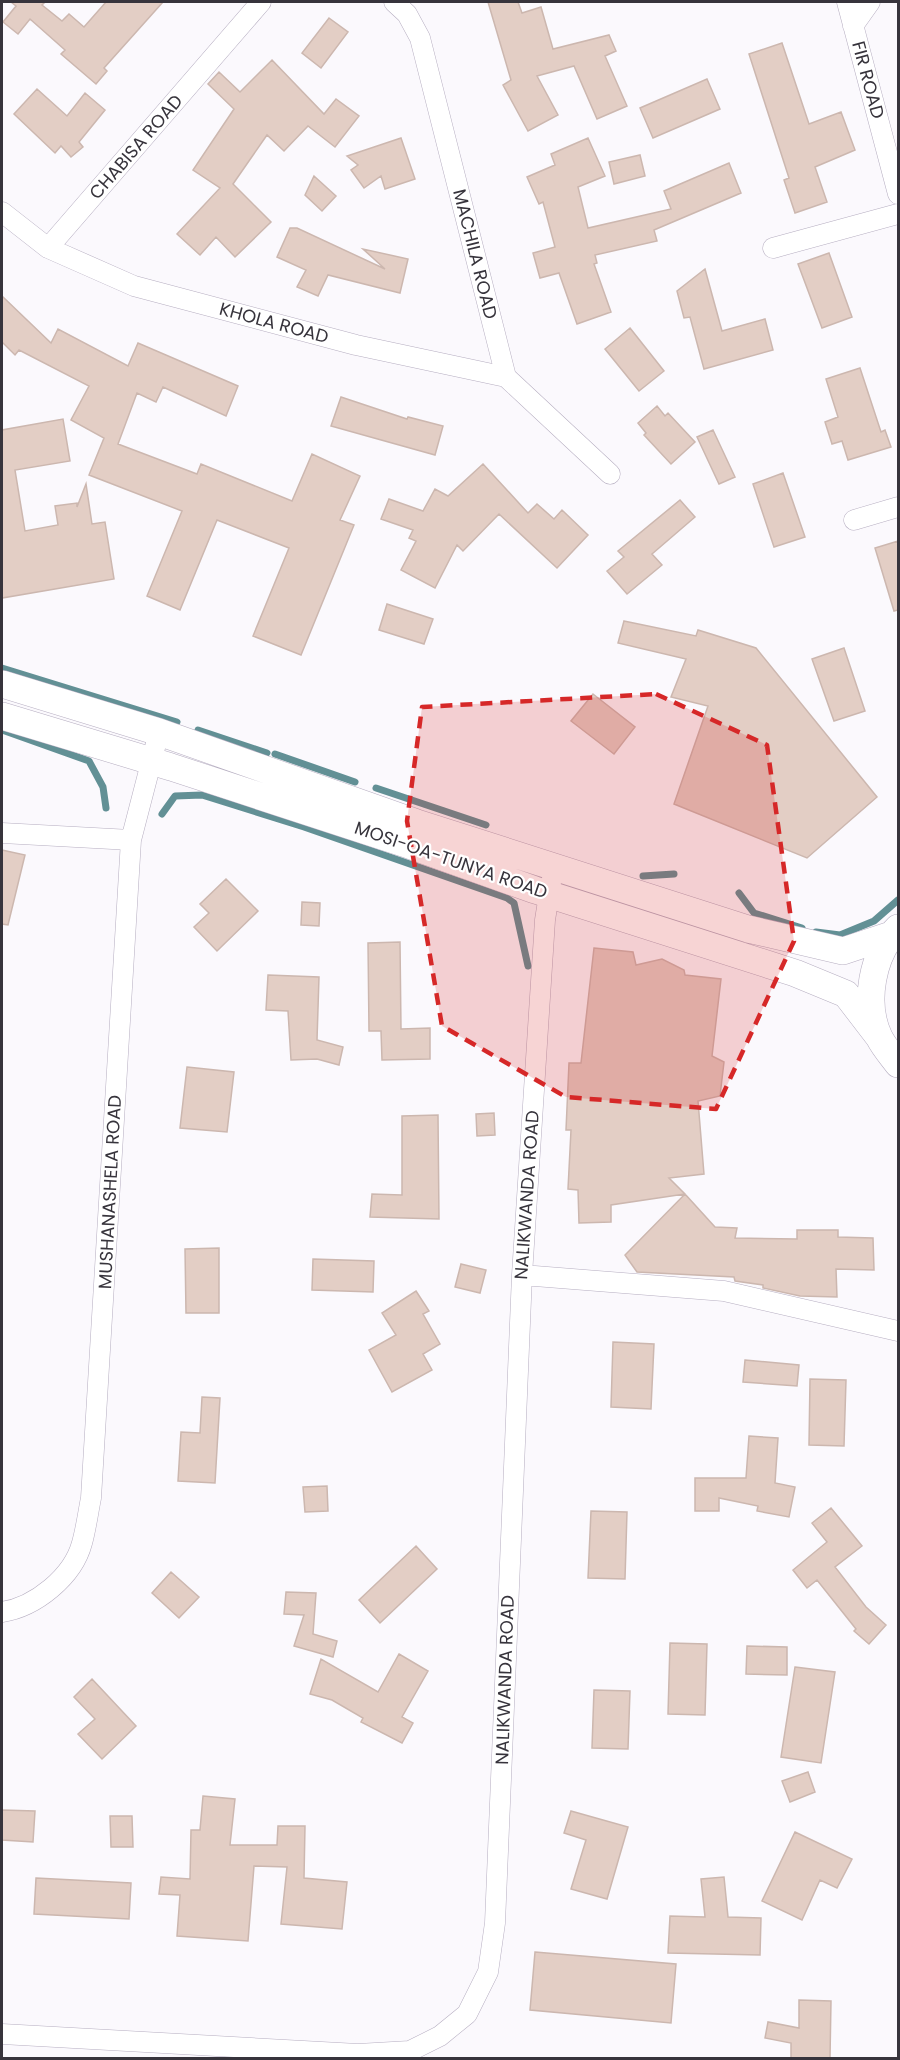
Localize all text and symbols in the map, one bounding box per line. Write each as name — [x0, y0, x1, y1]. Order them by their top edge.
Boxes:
street label: FIR ROAD — [846, 38, 891, 121]
street label: CHABISA ROAD — [83, 89, 188, 204]
street label: MACHILA ROAD — [447, 186, 504, 321]
street label: KHOLA ROAD — [217, 296, 331, 349]
street label: MOSI-OA-TUNYA ROAD — [351, 815, 551, 904]
street label: MUSHANASHELA ROAD — [92, 1094, 127, 1290]
street label: NALIKWANDA ROAD — [508, 1109, 545, 1281]
street label: NALIKWANDA ROAD — [489, 1595, 520, 1765]

